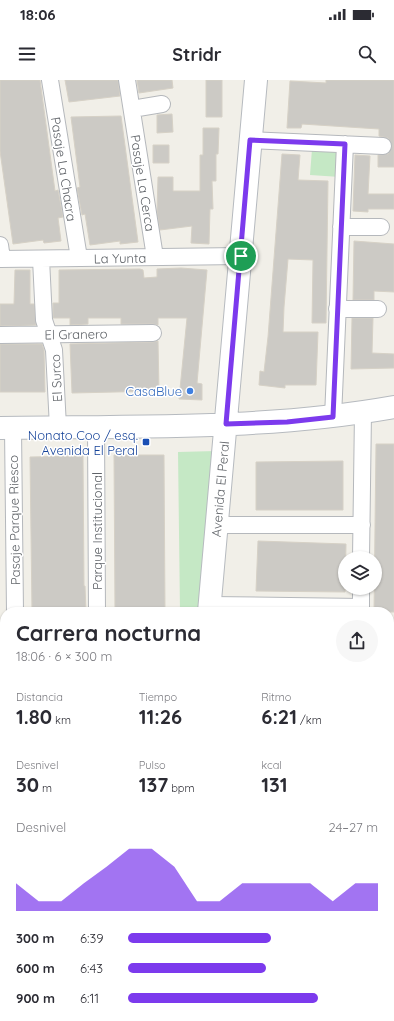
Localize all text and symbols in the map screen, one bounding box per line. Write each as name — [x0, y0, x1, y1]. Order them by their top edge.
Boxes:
text: 18:06 — [20, 5, 56, 24]
icon: menu — [16, 43, 38, 65]
text: Stridr — [172, 43, 222, 66]
icon: search — [356, 43, 378, 65]
street label: Pasaje La Chacra — [48, 116, 80, 222]
street label: Pasaje La Cerca — [127, 134, 159, 232]
pin — [224, 239, 258, 273]
icon: arrive — [230, 245, 252, 267]
street label: La Yunta — [94, 250, 146, 266]
street label: El Granero — [44, 325, 108, 343]
street label: El Surco — [47, 354, 65, 402]
place label: CasaBlue — [125, 383, 182, 399]
marker: CasaBlue — [185, 386, 195, 396]
place label: Nonato Coo / esq. Avenida El Peral — [28, 427, 138, 458]
marker: Nonato Coo / esq. Avenida El Peral — [141, 437, 151, 447]
street label: Avenida El Peral — [208, 440, 232, 538]
street label: Pasaje Parque Riesco — [5, 455, 23, 585]
street label: Parque Institucional — [89, 472, 105, 590]
map controls — [338, 551, 382, 595]
button: layers — [338, 551, 382, 595]
text: Carrera nocturna — [16, 619, 201, 647]
button: share — [336, 620, 378, 662]
text: 18:06 · 6 × 300 m — [16, 648, 112, 664]
text: Distancia — [16, 690, 63, 704]
text: Tiempo — [139, 690, 177, 704]
text: Ritmo — [261, 690, 291, 704]
text: 1.80 — [16, 704, 52, 729]
text: 11:26 — [139, 704, 182, 729]
text: 6:21 — [261, 704, 297, 729]
text: km — [52, 713, 71, 727]
text: /km — [297, 713, 322, 727]
text: Desnivel — [16, 758, 59, 772]
text: Pulso — [139, 758, 166, 772]
text: kcal — [261, 758, 282, 772]
text: 30 — [16, 772, 39, 797]
text: 137 — [139, 772, 168, 797]
text: 131 — [261, 772, 288, 797]
text: m — [39, 781, 52, 795]
text: bpm — [168, 781, 195, 795]
text: Desnivel — [16, 819, 66, 835]
text: 24–27 m — [328, 819, 378, 835]
text: 300 m — [16, 930, 55, 946]
text: 6:39 — [80, 930, 104, 946]
text: 600 m — [16, 960, 55, 976]
text: 6:43 — [80, 960, 103, 976]
text: 900 m — [16, 990, 55, 1006]
text: 6:11 — [80, 990, 99, 1006]

